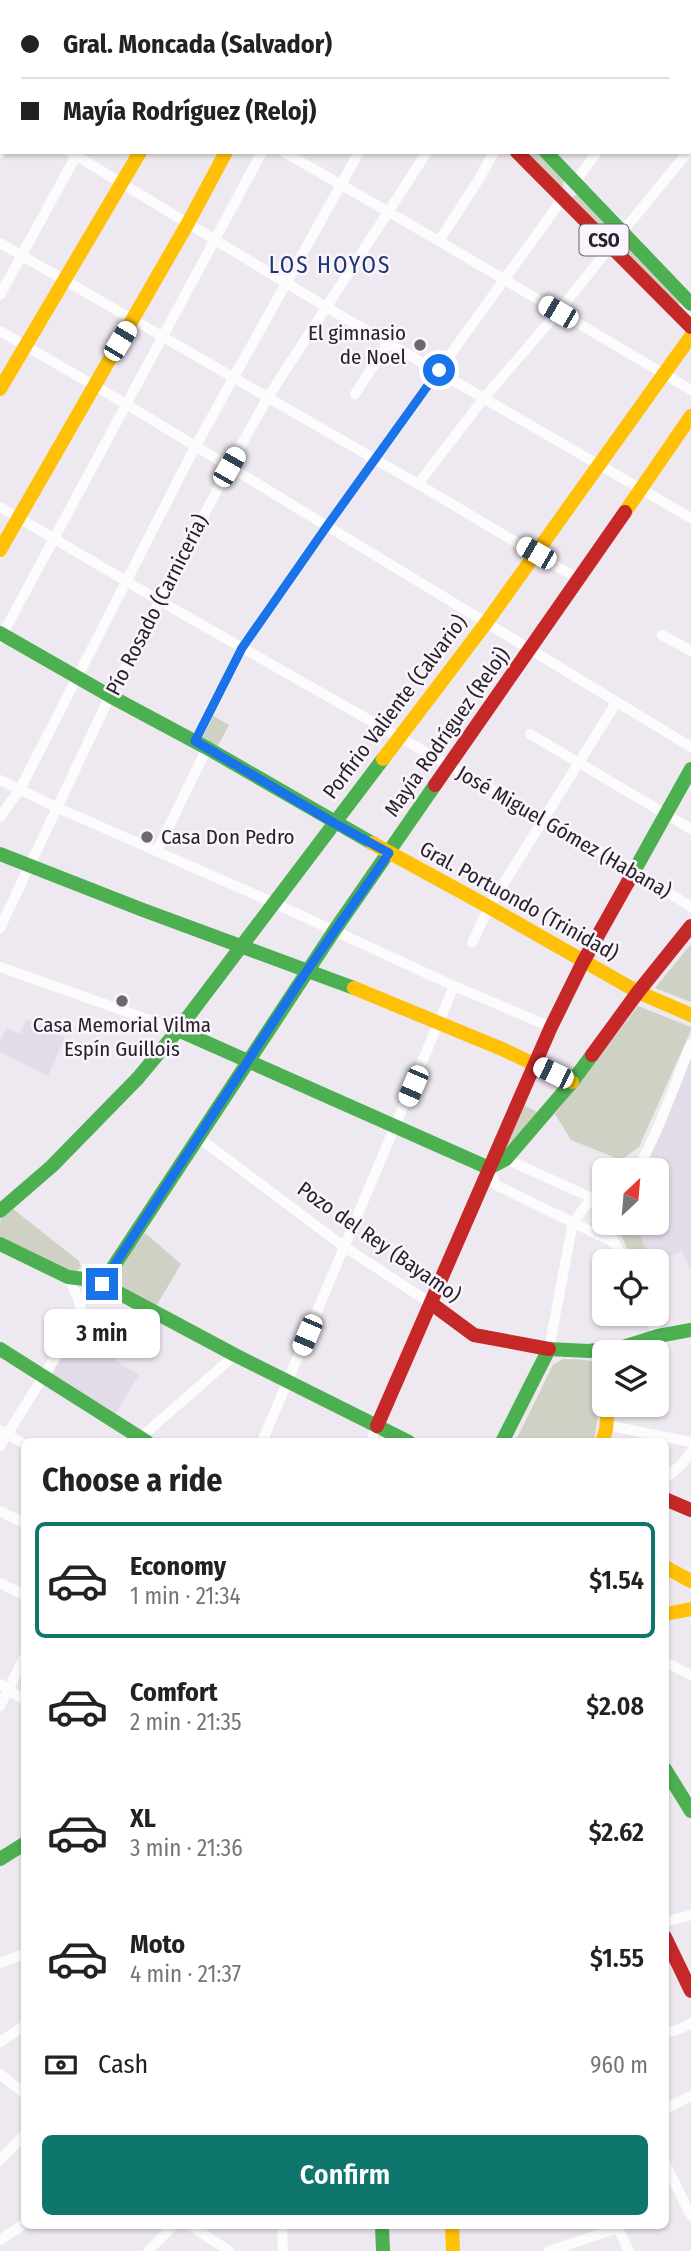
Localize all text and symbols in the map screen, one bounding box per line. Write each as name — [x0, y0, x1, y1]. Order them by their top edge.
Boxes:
text: Gral. Moncada (Salvador) — [63, 29, 332, 60]
text: Mayía Rodríguez (Reloj) — [63, 96, 316, 127]
road number: CSO — [580, 224, 628, 256]
district label: LOS HOYOS — [269, 251, 391, 279]
car — [535, 292, 582, 332]
car — [101, 318, 140, 364]
place label: El gimnasio de Noel — [308, 320, 406, 370]
marker: El gimnasio de Noel — [412, 337, 428, 353]
route start — [423, 354, 455, 386]
car — [210, 444, 249, 490]
street label: Pío Rosado (Carnicería) — [100, 510, 214, 700]
car — [513, 533, 560, 573]
street label: Porfirio Valiente (Calvario) — [317, 610, 473, 804]
street label: Mayía Rodríguez (Reloj) — [379, 642, 515, 822]
street label: José Miguel Gómez (Habana) — [452, 760, 676, 904]
place label: Casa Don Pedro — [161, 824, 295, 850]
marker: Casa Don Pedro — [139, 829, 155, 845]
street label: Gral. Portuondo (Trinidad) — [415, 836, 623, 966]
marker: Casa Memorial Vilma Espín Guillois — [114, 993, 130, 1009]
place label: Casa Memorial Vilma Espín Guillois — [33, 1012, 211, 1062]
car — [530, 1054, 577, 1092]
car — [396, 1063, 431, 1109]
north arrow — [592, 1158, 668, 1236]
map controls — [592, 1158, 669, 1417]
street label: Pozo del Rey (Bayamo) — [292, 1176, 466, 1308]
button: locate — [592, 1249, 669, 1326]
route end — [86, 1268, 118, 1300]
callout: 3 min — [44, 1308, 160, 1358]
car — [290, 1312, 325, 1358]
text: 3 min — [76, 1319, 128, 1347]
button: layers — [592, 1340, 669, 1417]
text: Choose a ride — [42, 1461, 223, 1499]
icon: car — [46, 1549, 109, 1612]
text: Economy — [130, 1551, 226, 1582]
text: $1.54 — [589, 1565, 644, 1596]
text: 1 min · 21:34 — [130, 1582, 241, 1610]
icon: car — [46, 1675, 109, 1738]
text: Comfort — [130, 1677, 218, 1708]
text: $2.08 — [586, 1691, 644, 1722]
text: 2 min · 21:35 — [130, 1708, 241, 1736]
icon: car — [46, 1801, 109, 1864]
text: XL — [130, 1803, 156, 1834]
text: $2.62 — [589, 1817, 644, 1848]
text: 3 min · 21:36 — [130, 1834, 243, 1862]
icon: car — [46, 1927, 109, 1990]
text: Moto — [130, 1929, 185, 1960]
text: $1.55 — [590, 1943, 644, 1974]
text: 4 min · 21:37 — [130, 1960, 241, 1988]
icon: cash — [42, 2046, 80, 2084]
text: Cash — [98, 2049, 148, 2080]
text: 960 m — [590, 2051, 648, 2079]
button: Confirm — [42, 2135, 648, 2215]

